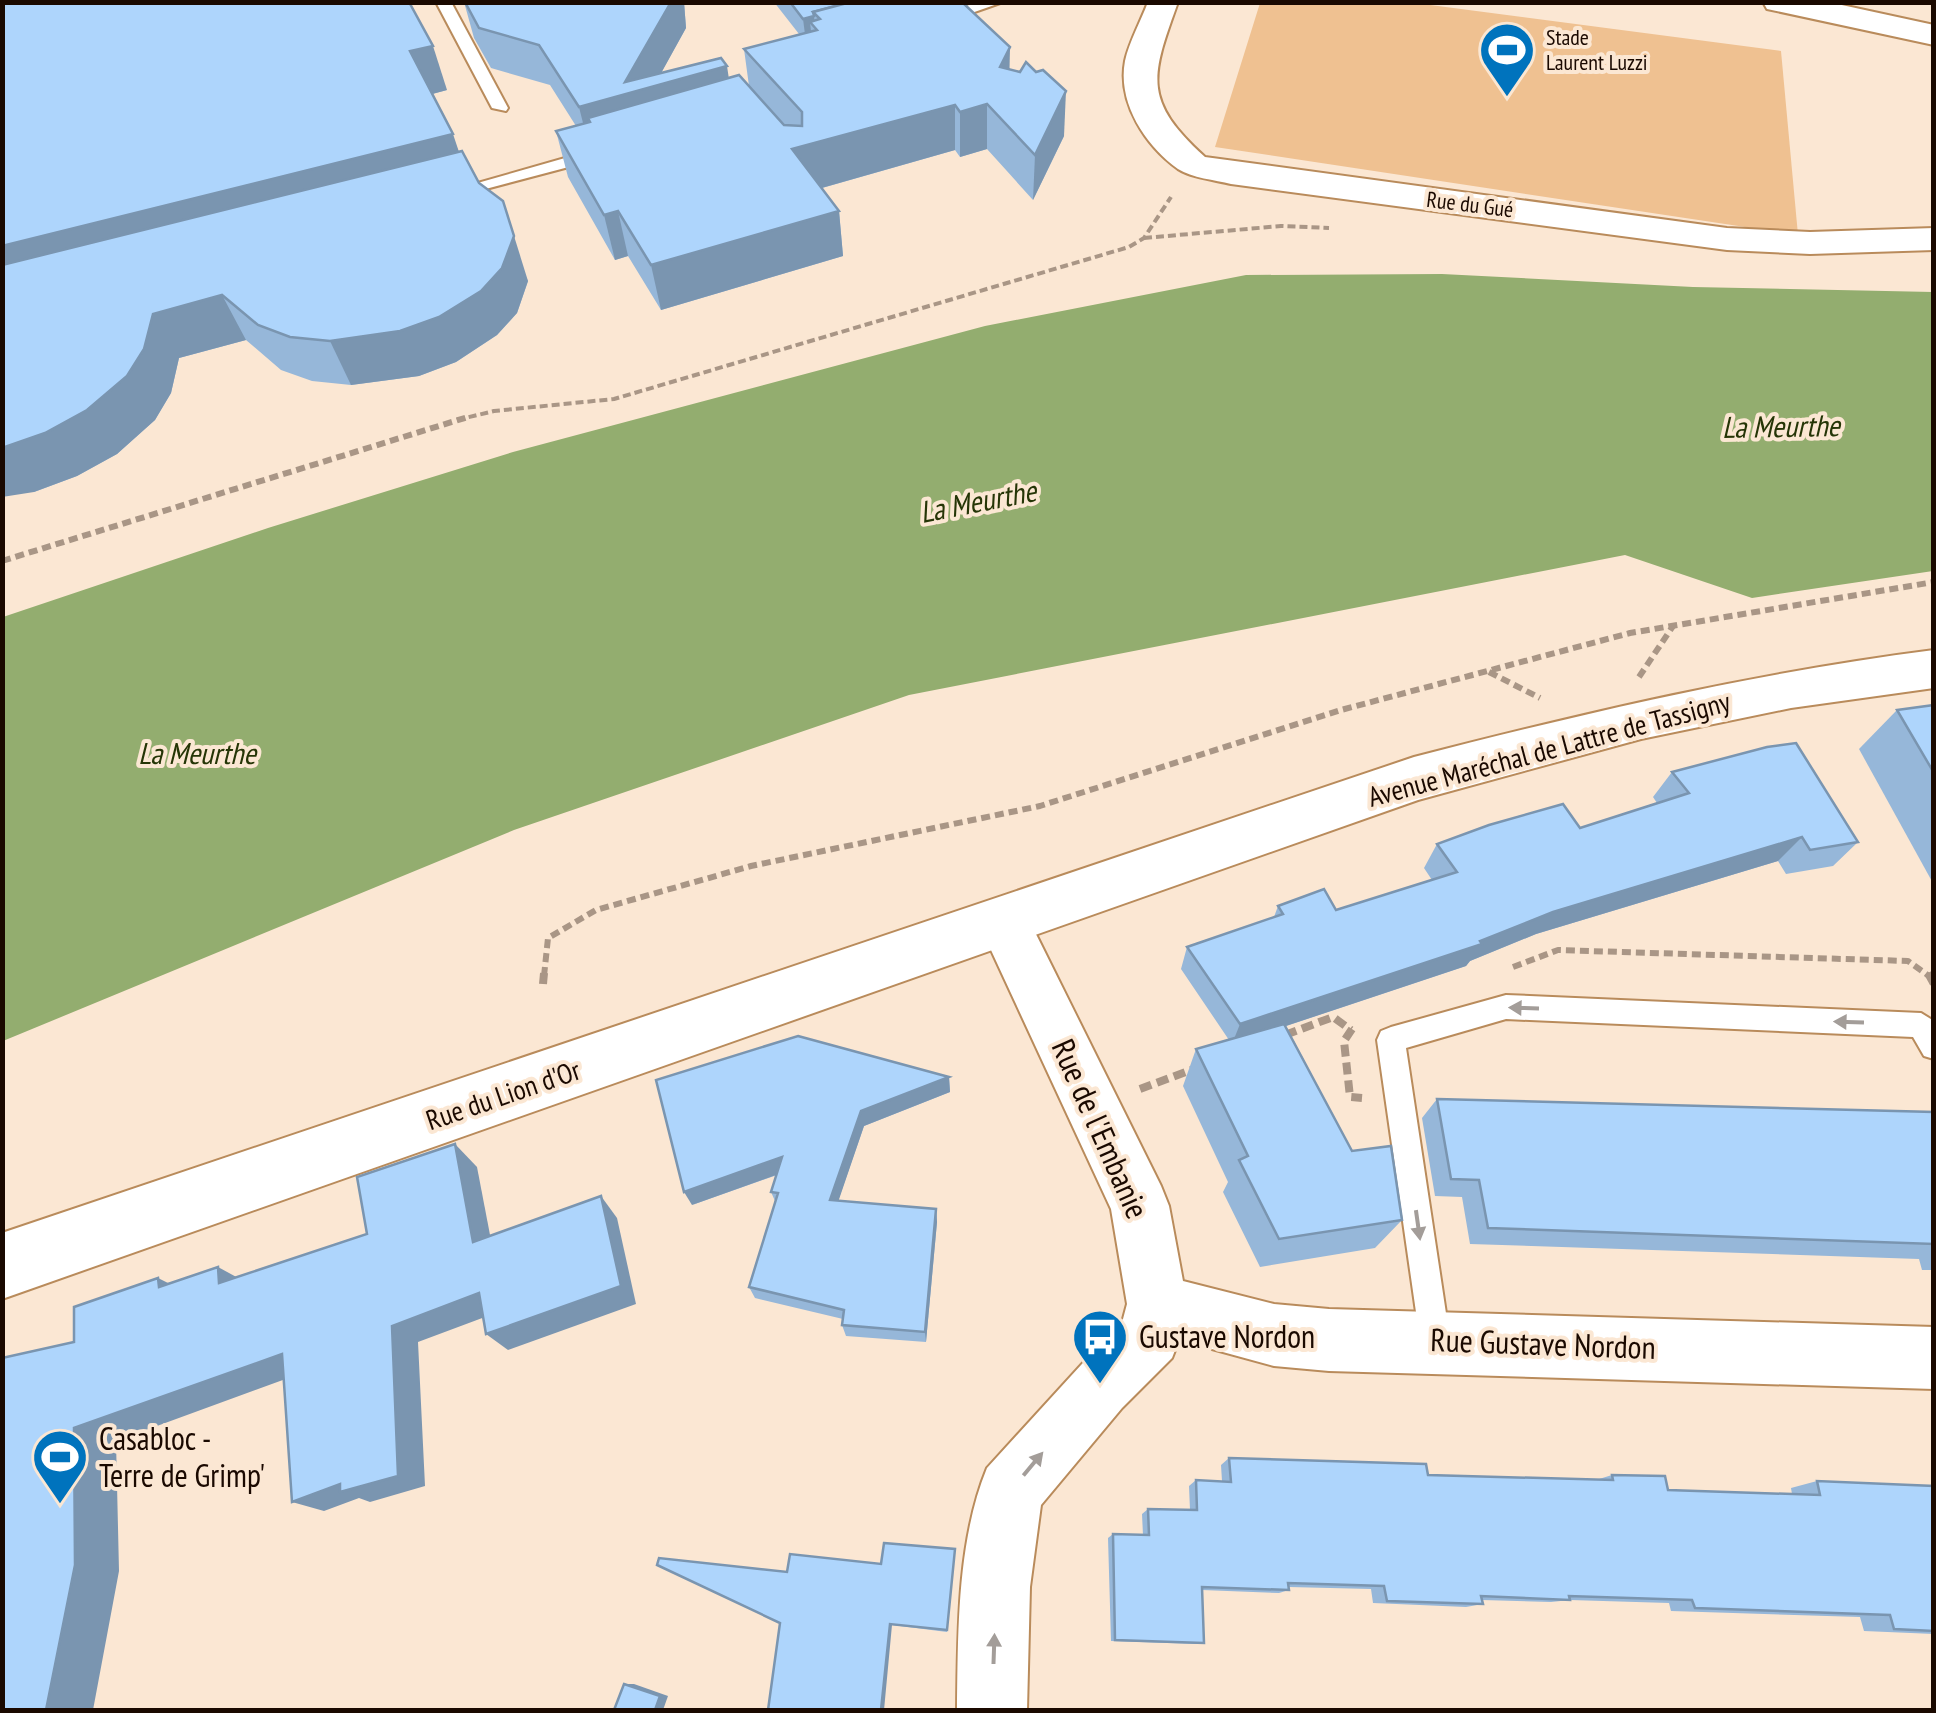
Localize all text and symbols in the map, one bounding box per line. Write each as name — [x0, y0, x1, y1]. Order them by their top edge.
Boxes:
sports icon: Stade Laurent Luzzi — [1477, 20, 1537, 99]
place label: Stade Laurent Luzzi — [1546, 23, 1648, 76]
street label: Rue du Gué — [1425, 185, 1515, 223]
water label: La Meurthe — [1722, 405, 1842, 446]
water label: La Meurthe — [916, 470, 1041, 531]
street label: Avenue Maréchal de Lattre de Tassigny — [1364, 682, 1735, 815]
water label: La Meurthe — [138, 733, 257, 772]
one-way arrow — [1508, 1000, 1540, 1016]
one-way arrow — [1833, 1014, 1865, 1030]
street label: Rue de l'Embanie — [1043, 1032, 1159, 1225]
street label: Rue du Lion d'Or — [421, 1051, 585, 1138]
one-way arrow — [1411, 1210, 1427, 1241]
bus stop icon: Gustave Nordon — [1070, 1307, 1130, 1386]
place label: Gustave Nordon — [1139, 1315, 1315, 1357]
street label: Rue Gustave Nordon — [1430, 1318, 1656, 1368]
place label: Casabloc - Terre de Grimp' — [99, 1417, 265, 1496]
sports icon: Casabloc - Terre de Grimp' — [30, 1427, 90, 1506]
one-way arrow — [1021, 1452, 1043, 1477]
one-way arrow — [987, 1632, 1003, 1664]

